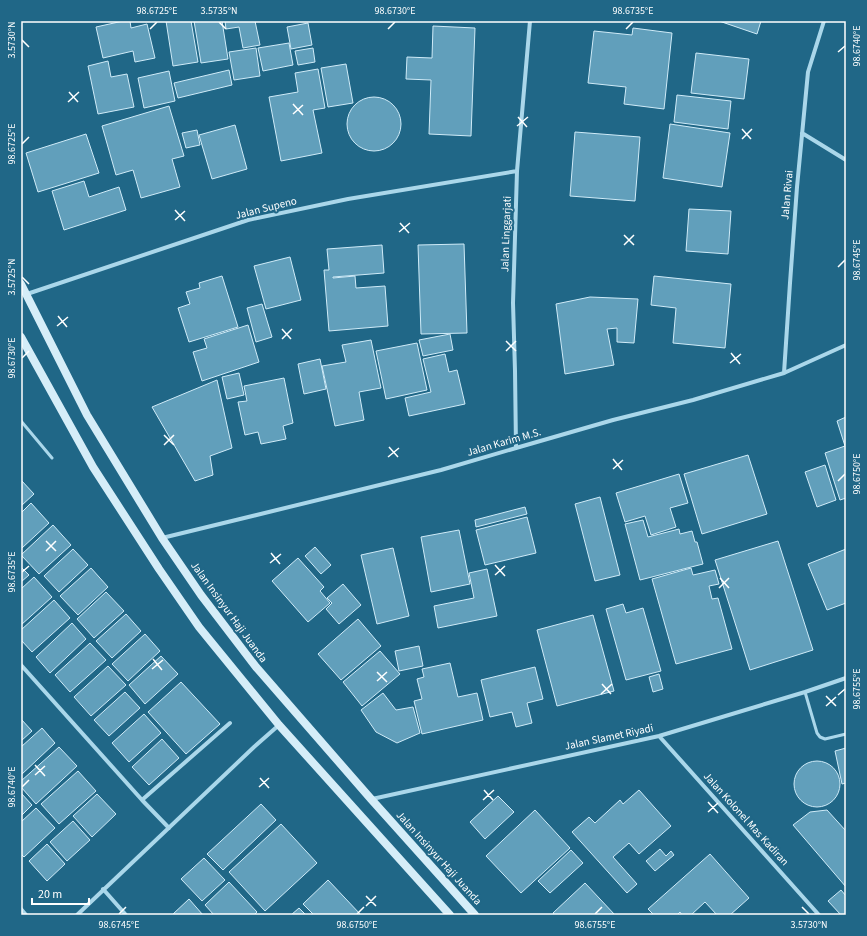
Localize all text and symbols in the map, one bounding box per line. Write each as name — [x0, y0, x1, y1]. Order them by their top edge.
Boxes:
text: 98.6725°E — [137, 4, 177, 18]
text: 3.5735°N — [200, 4, 238, 18]
text: 98.6730°E — [375, 4, 415, 18]
text: 98.6735°E — [613, 4, 653, 18]
text: 3.5730°N — [5, 21, 19, 59]
text: 98.6740°E — [850, 26, 864, 66]
text: 98.6725°E — [5, 124, 19, 164]
street label: Jalan Rivai — [777, 170, 797, 220]
street label: Jalan Supeno — [234, 193, 298, 223]
street label: Jalan Linggarjati — [497, 196, 515, 272]
text: 98.6745°E — [850, 240, 864, 280]
text: 3.5725°N — [5, 258, 19, 296]
text: 98.6730°E — [5, 338, 19, 378]
street label: Jalan Karim M.S. — [465, 424, 543, 460]
text: 98.6750°E — [850, 454, 864, 494]
text: 98.6735°E — [5, 552, 19, 592]
street label: Jalan Insinyur Haji Juanda — [187, 558, 271, 666]
text: 98.6755°E — [850, 669, 864, 709]
street label: Jalan Slamet Riyadi — [563, 720, 655, 754]
text: 98.6740°E — [5, 767, 19, 807]
street label: Jalan Kolonel Mas Kadiran — [700, 769, 792, 869]
street label: Jalan Insinyur Haji Juanda — [393, 808, 485, 908]
scale bar — [32, 880, 89, 906]
text: 20 m — [38, 886, 62, 903]
text: 98.6745°E — [99, 918, 139, 932]
text: 98.6750°E — [337, 918, 377, 932]
text: 98.6755°E — [575, 918, 615, 932]
text: 3.5730°N — [790, 918, 828, 932]

